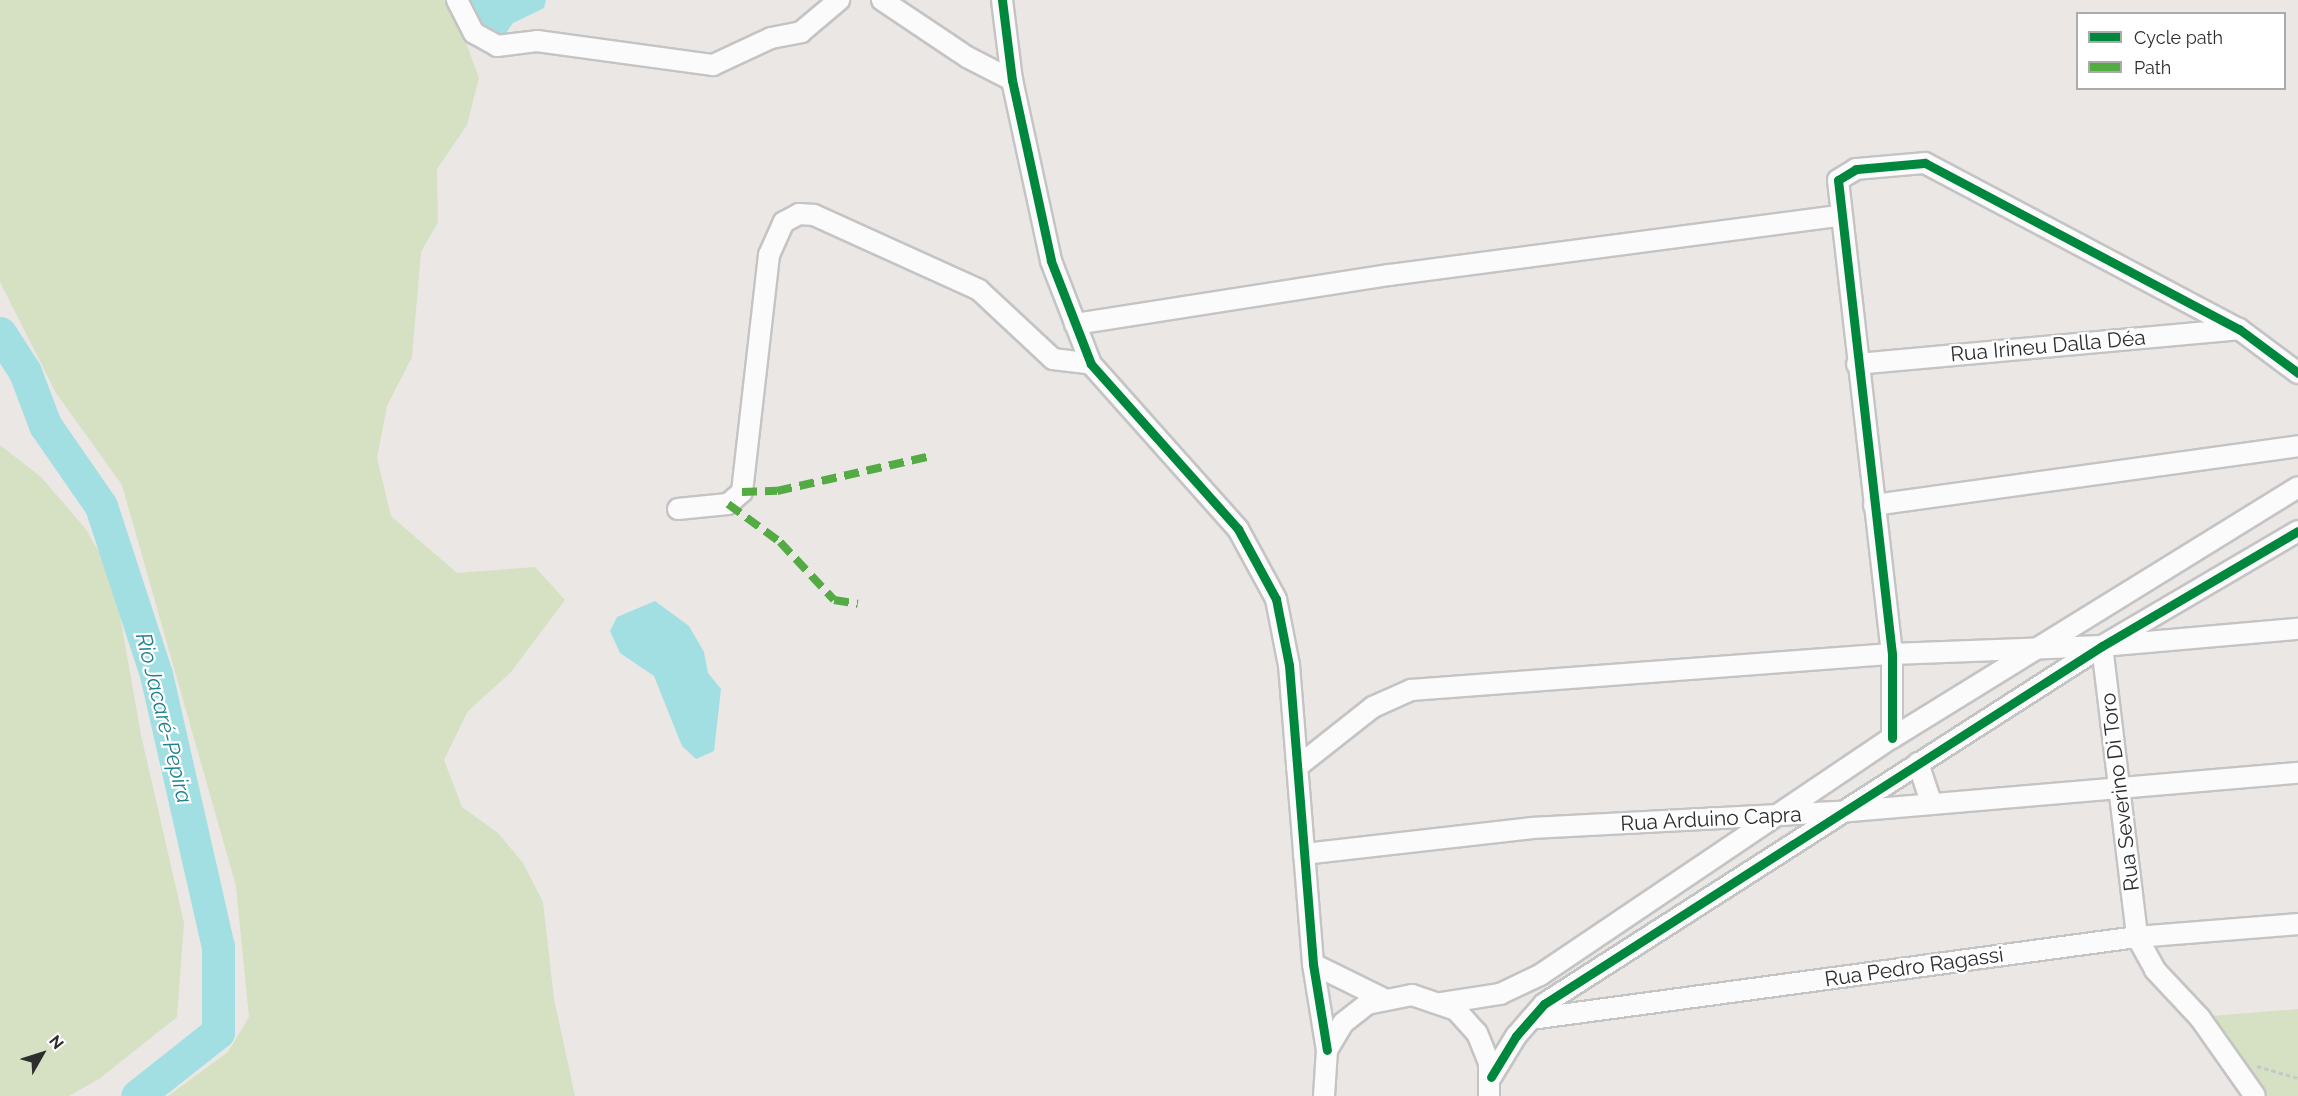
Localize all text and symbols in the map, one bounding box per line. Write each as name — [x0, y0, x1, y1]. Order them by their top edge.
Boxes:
legend — [2076, 12, 2286, 90]
text: Cycle path — [2134, 27, 2223, 48]
text: Path — [2134, 57, 2171, 78]
street label: Rua Irineu Dalla Déa — [1949, 325, 2147, 367]
water label: Rio Jacaré-Pepira — [130, 630, 198, 806]
street label: Rua Severino Di Toro — [2095, 691, 2145, 893]
street label: Rua Arduino Capra — [1620, 802, 1802, 836]
street label: Rua Pedro Ragassi — [1823, 942, 2005, 992]
north arrow — [12, 1024, 72, 1084]
text: N — [45, 1032, 68, 1053]

